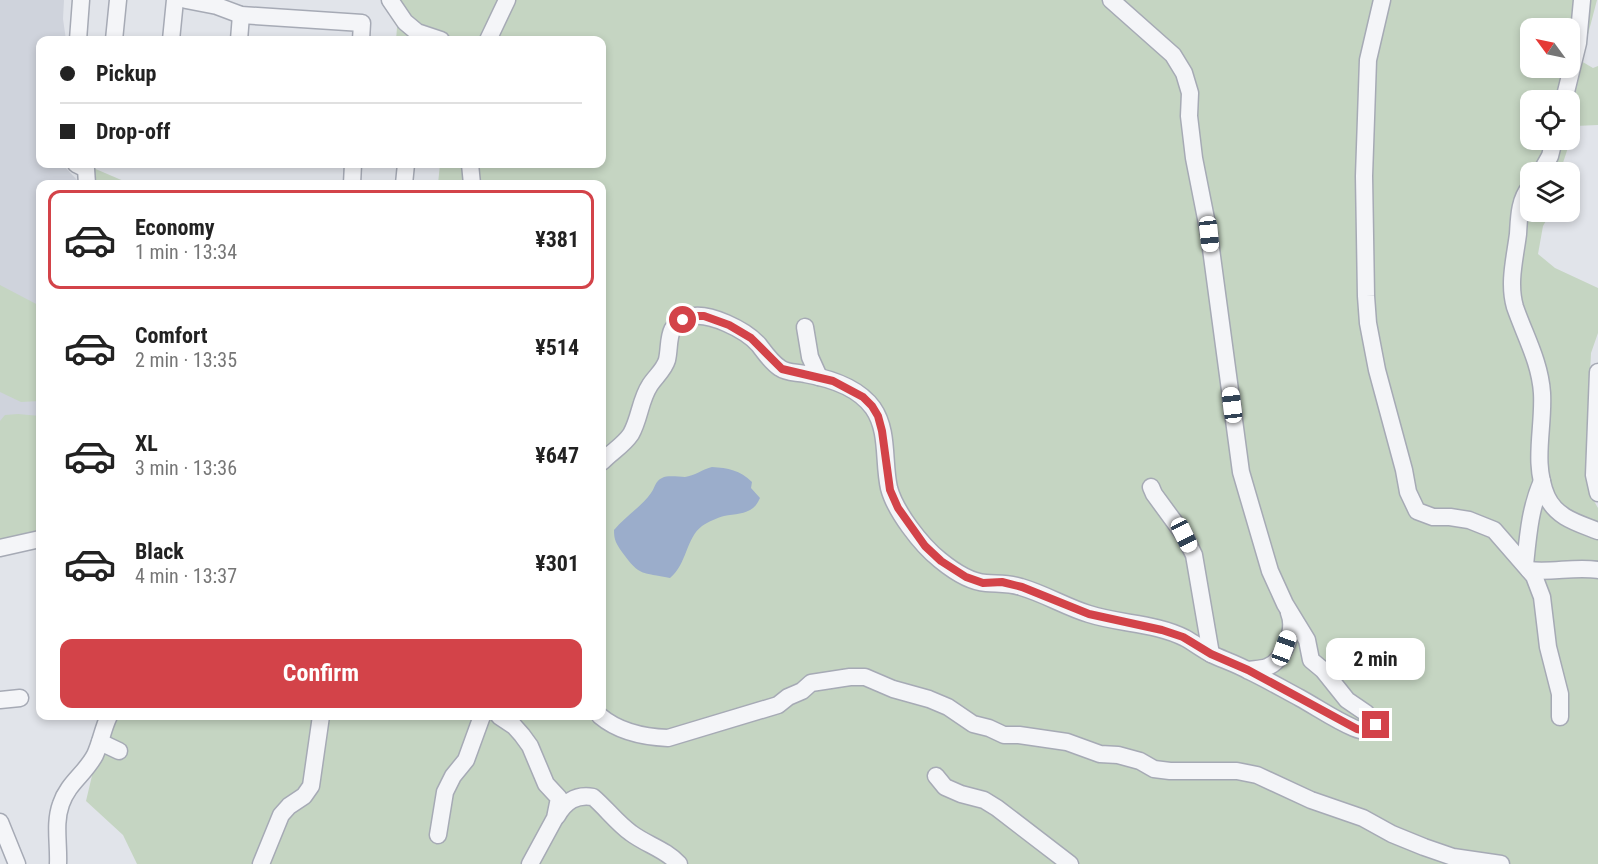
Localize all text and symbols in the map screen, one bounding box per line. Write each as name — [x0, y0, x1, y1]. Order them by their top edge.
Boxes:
north arrow — [1520, 18, 1580, 78]
map controls — [1520, 18, 1580, 222]
text: Pickup — [96, 61, 156, 86]
button: locate — [1520, 90, 1580, 150]
text: Drop-off — [96, 119, 170, 144]
button: layers — [1520, 162, 1580, 222]
icon: car — [63, 213, 117, 267]
text: Economy — [135, 215, 215, 240]
car — [1198, 215, 1220, 253]
text: ¥381 — [535, 227, 579, 252]
text: 1 min · 13:34 — [135, 240, 237, 264]
route start — [669, 306, 696, 333]
icon: car — [63, 321, 117, 375]
text: Comfort — [135, 323, 208, 348]
text: ¥514 — [535, 335, 579, 360]
text: 2 min · 13:35 — [135, 348, 237, 372]
car — [1221, 386, 1243, 424]
icon: car — [63, 429, 117, 483]
text: XL — [135, 431, 158, 456]
text: ¥647 — [535, 443, 579, 468]
text: 3 min · 13:36 — [135, 456, 237, 480]
car — [1168, 515, 1200, 555]
icon: car — [63, 537, 117, 591]
text: Black — [135, 539, 184, 564]
text: ¥301 — [535, 551, 579, 576]
text: 4 min · 13:37 — [135, 564, 237, 588]
car — [1269, 628, 1299, 668]
callout: 2 min — [1326, 638, 1426, 680]
button: Confirm — [60, 639, 582, 708]
text: 2 min — [1353, 647, 1398, 671]
route end — [1362, 711, 1389, 738]

